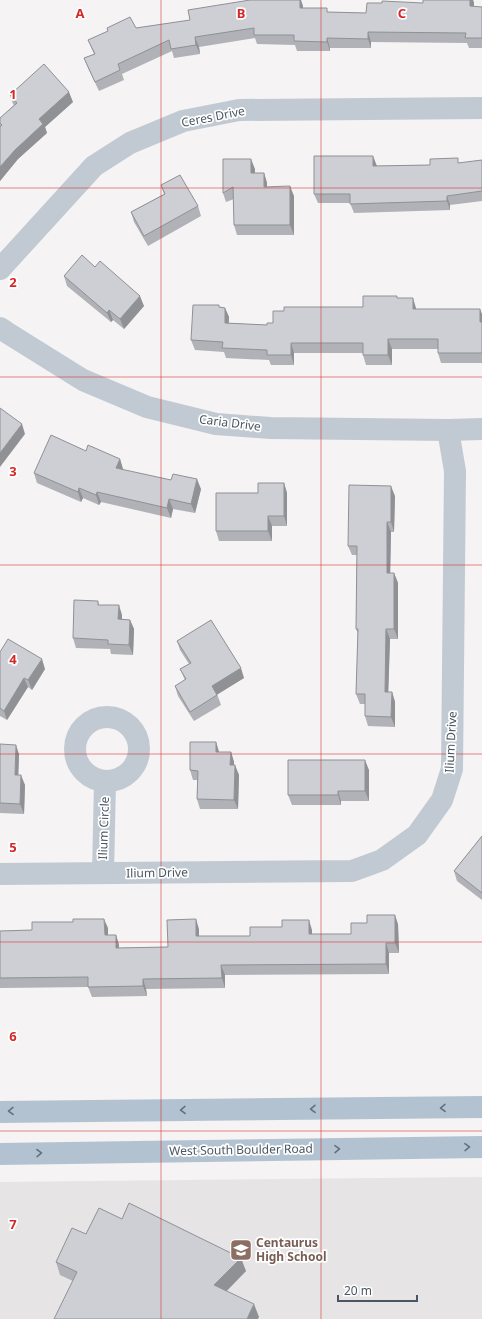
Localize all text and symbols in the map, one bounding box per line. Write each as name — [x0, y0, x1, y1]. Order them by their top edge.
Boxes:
text: A — [76, 4, 85, 22]
text: B — [237, 4, 245, 22]
text: C — [398, 4, 406, 22]
text: 1 — [9, 85, 17, 103]
street label: Ceres Drive — [180, 102, 246, 131]
text: 2 — [9, 273, 17, 291]
street label: Caria Drive — [198, 410, 262, 435]
text: 3 — [9, 462, 17, 480]
text: 4 — [9, 650, 17, 668]
street label: Ilium Drive — [440, 710, 461, 773]
street label: Ilium Circle — [94, 796, 113, 860]
text: 5 — [9, 838, 17, 856]
street label: Ilium Drive — [126, 863, 188, 882]
text: 6 — [9, 1027, 17, 1045]
one-way arrow — [440, 1103, 446, 1112]
one-way arrow — [310, 1105, 316, 1113]
one-way arrow — [180, 1106, 186, 1114]
one-way arrow — [8, 1107, 14, 1115]
street label: West South Boulder Road — [169, 1140, 313, 1159]
one-way arrow — [464, 1143, 470, 1152]
one-way arrow — [334, 1145, 340, 1153]
one-way arrow — [36, 1149, 42, 1157]
text: 7 — [9, 1215, 17, 1233]
place label: Centaurus High School — [256, 1234, 326, 1265]
school or university icon: Centaurus High School — [228, 1237, 254, 1263]
scale bar — [338, 1277, 417, 1303]
text: 20 m — [344, 1282, 372, 1299]

